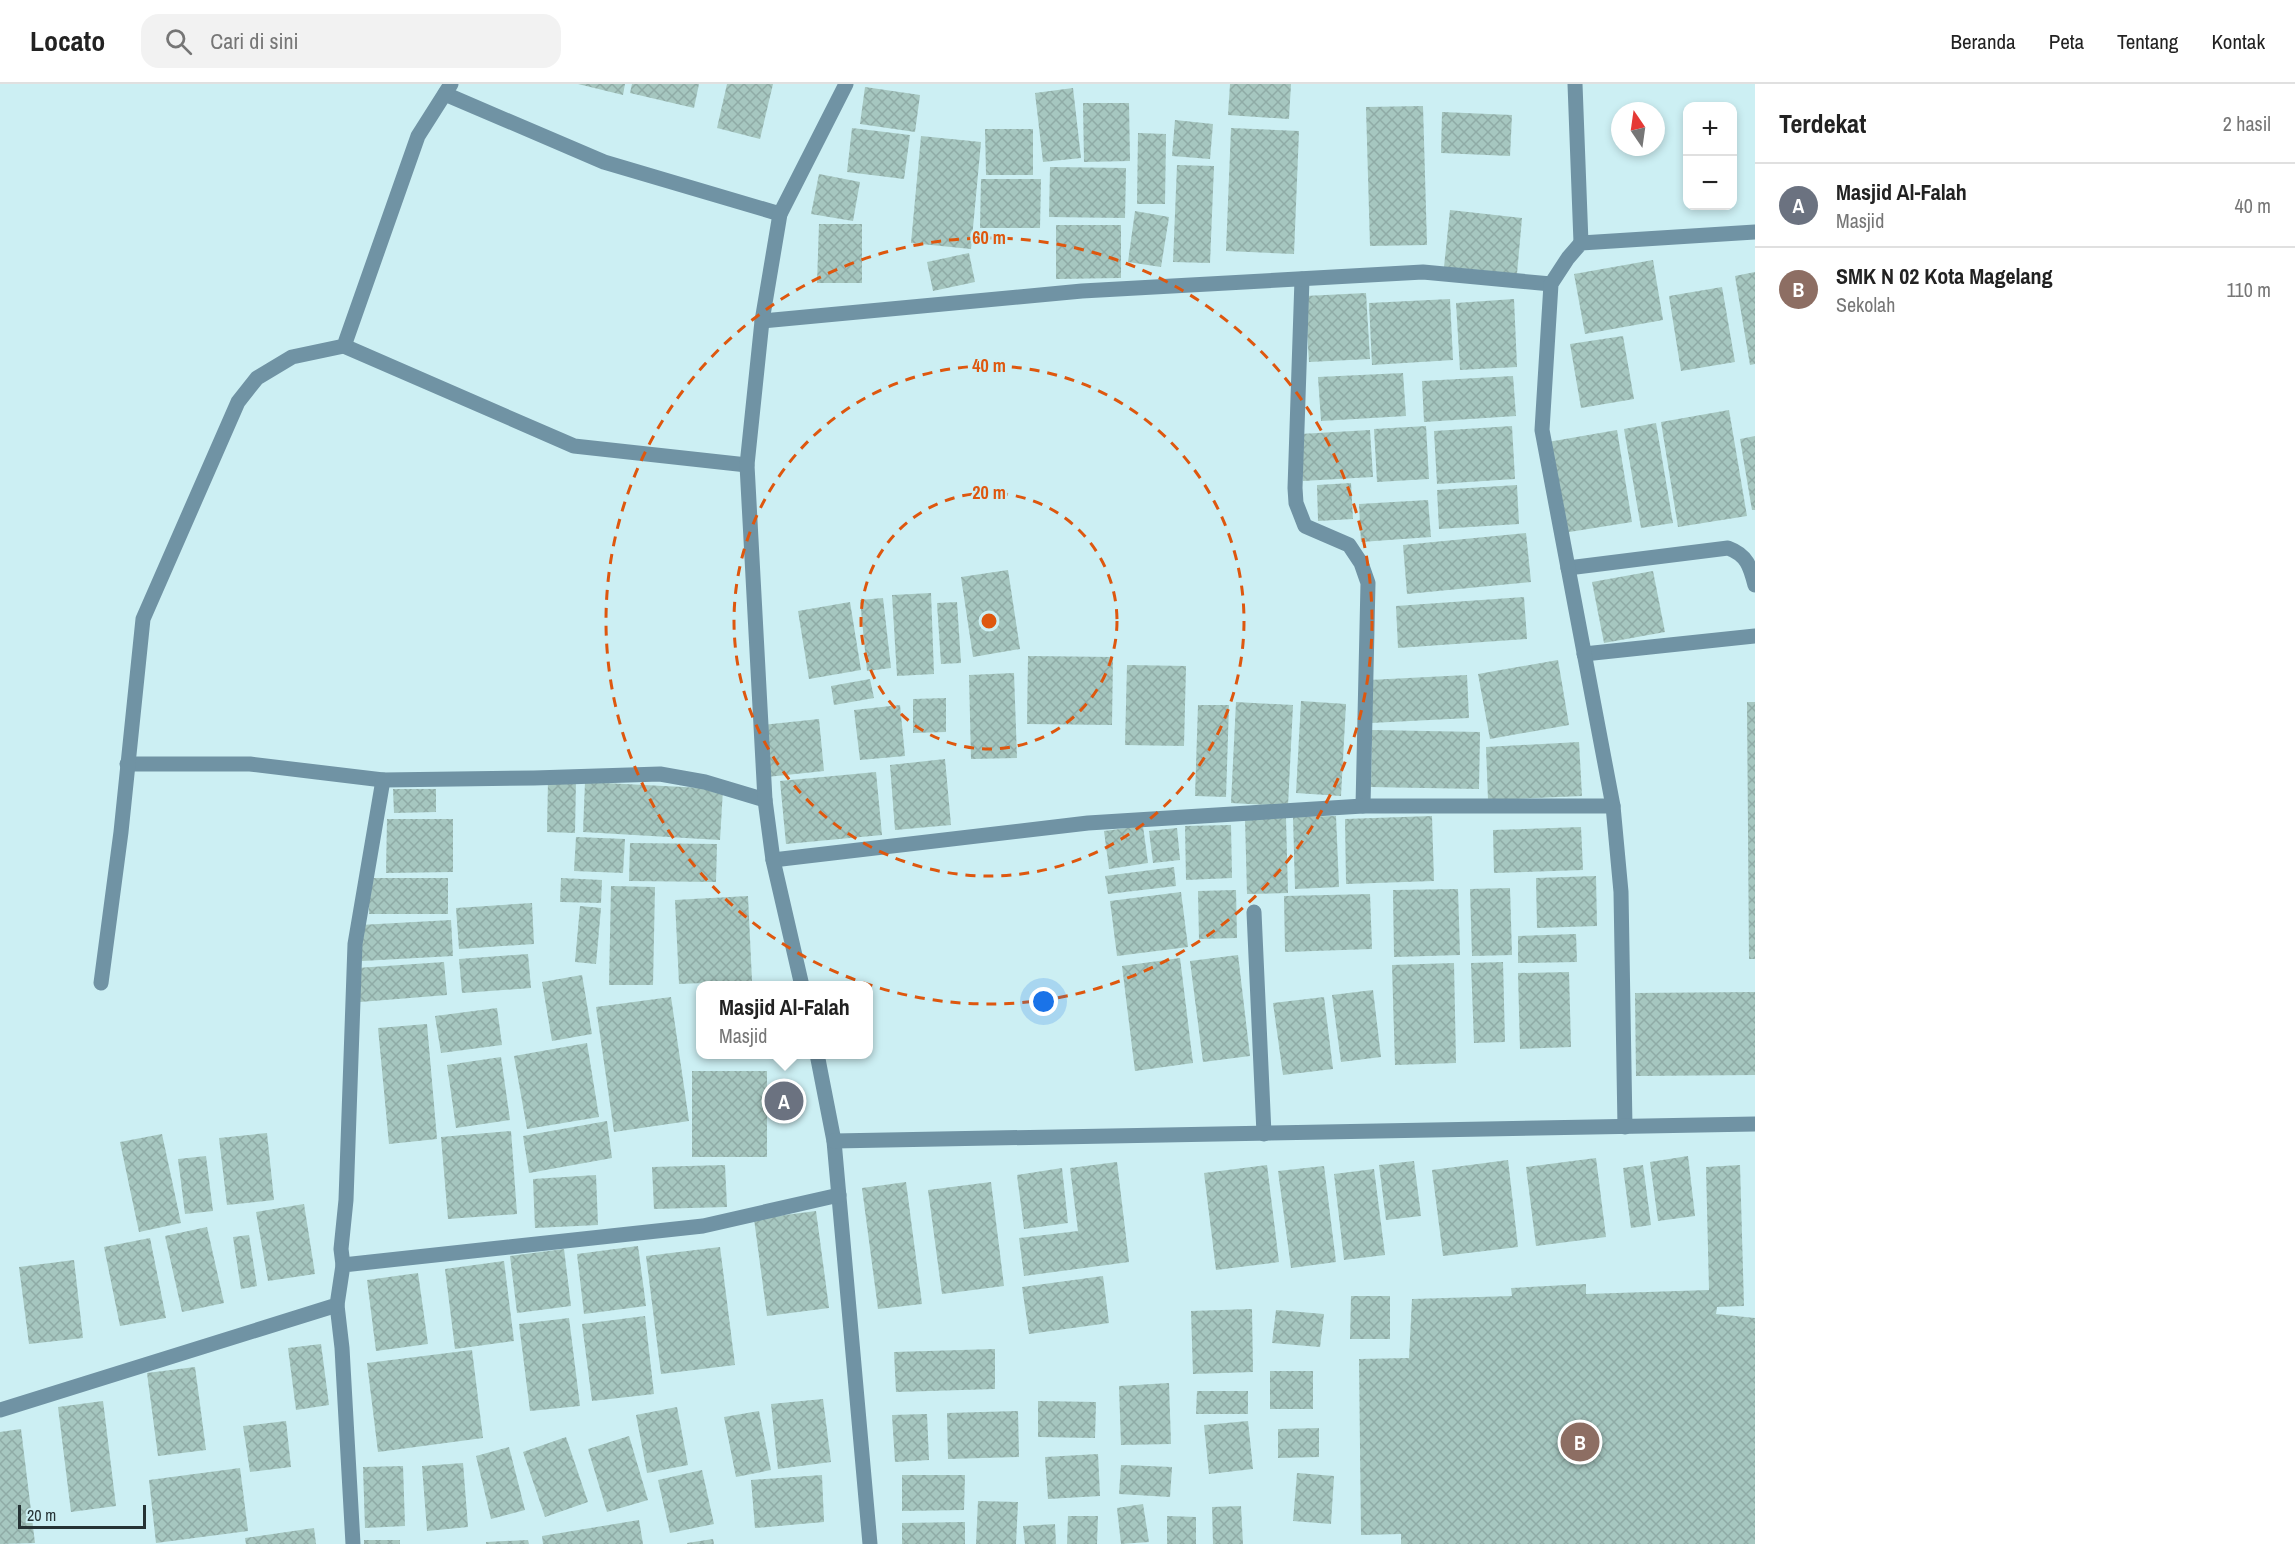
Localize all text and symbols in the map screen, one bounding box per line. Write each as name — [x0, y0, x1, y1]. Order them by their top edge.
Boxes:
search box — [141, 14, 561, 68]
text: Locato — [30, 22, 105, 60]
icon: search — [162, 25, 195, 58]
text: Cari di sini — [210, 26, 299, 56]
text: Beranda — [1951, 27, 2016, 56]
text: Peta — [2049, 27, 2084, 56]
text: Tentang — [2117, 27, 2178, 56]
text: Kontak — [2211, 27, 2265, 56]
north arrow — [1611, 102, 1665, 156]
map controls — [1683, 102, 1737, 210]
button: + — [1683, 102, 1737, 156]
text: Terdekat — [1779, 106, 1866, 141]
text: 2 hasil — [2223, 110, 2271, 137]
button: − — [1683, 156, 1737, 210]
text: Masjid Al-Falah — [1836, 177, 1967, 207]
text: A — [1793, 192, 1804, 219]
text: 40 m — [2235, 192, 2271, 219]
text: Masjid — [1836, 207, 1884, 234]
text: 60 m — [972, 225, 1006, 250]
text: SMK N 02 Kota Magelang — [1836, 261, 2053, 291]
text: B — [1793, 276, 1804, 303]
text: 110 m — [2227, 276, 2271, 303]
text: Sekolah — [1836, 291, 1895, 318]
text: 40 m — [972, 353, 1006, 378]
text: 20 m — [972, 480, 1006, 505]
centre of rings — [979, 611, 999, 631]
popup — [696, 981, 873, 1059]
your location — [1029, 987, 1058, 1016]
text: Masjid Al-Falah — [719, 992, 850, 1022]
text: Masjid — [719, 1022, 767, 1049]
pin: A — [764, 1078, 804, 1124]
pin: B — [1560, 1420, 1600, 1464]
scale bar — [18, 1502, 146, 1530]
text: 20 m — [27, 1504, 56, 1526]

